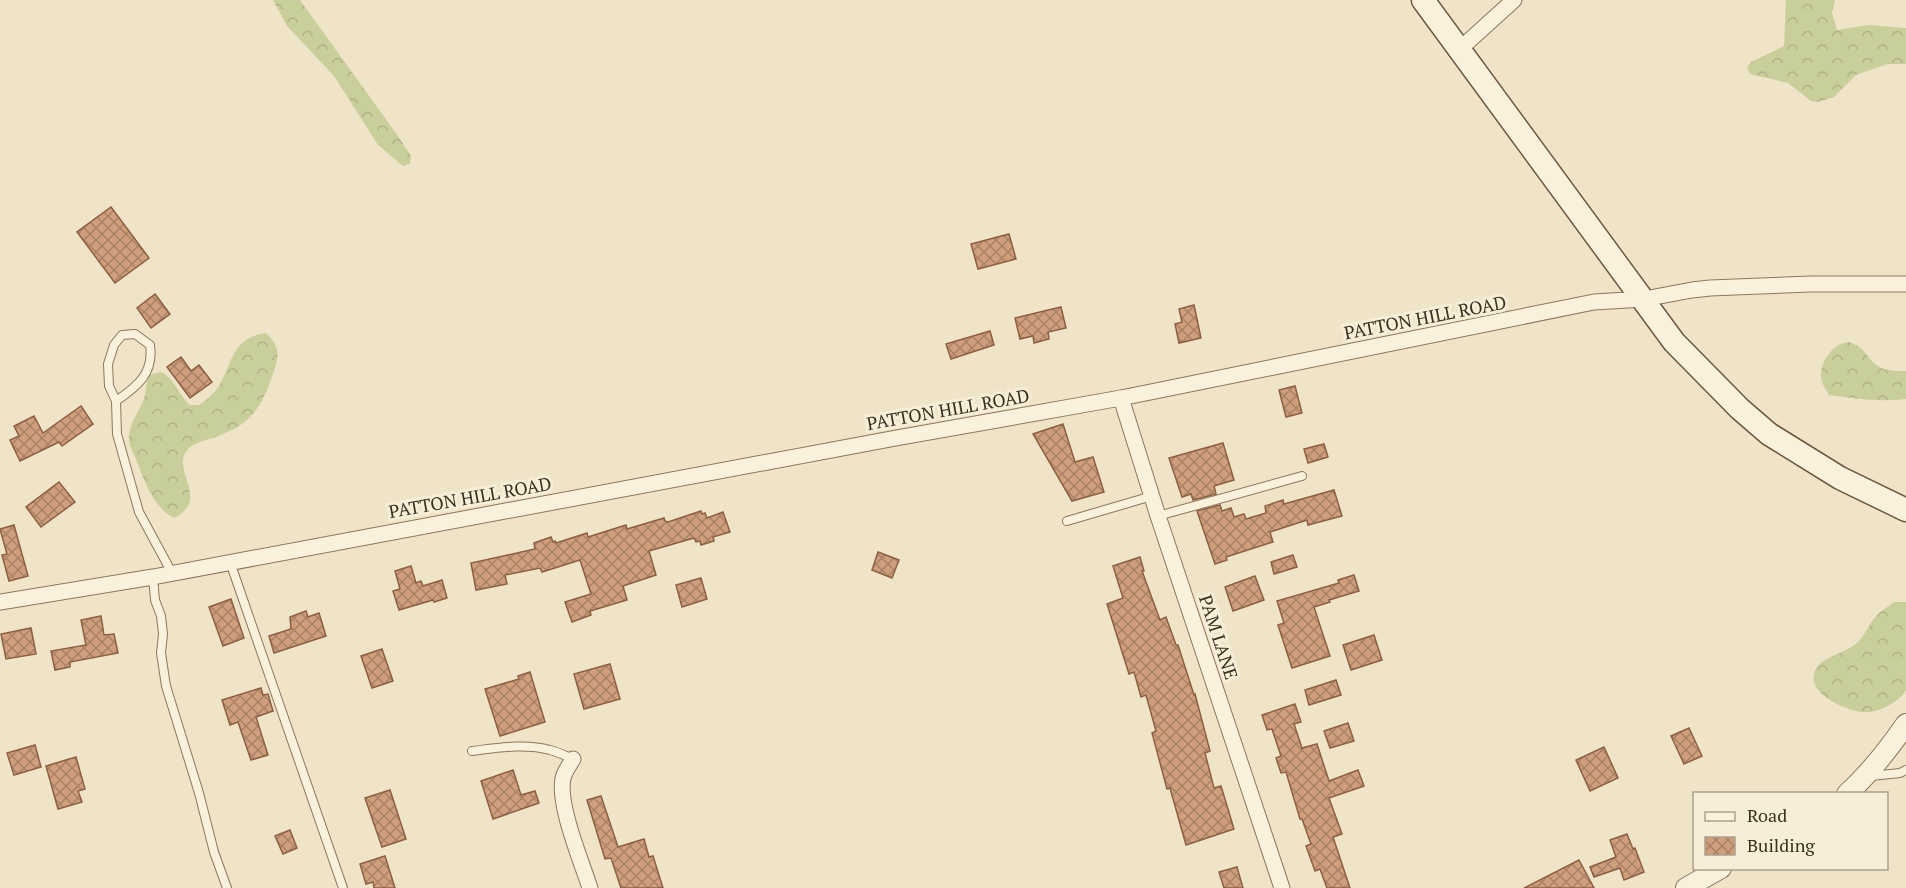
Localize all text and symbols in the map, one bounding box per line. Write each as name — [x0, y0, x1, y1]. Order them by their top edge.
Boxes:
street label: PATTON HILL ROAD — [1342, 289, 1508, 345]
street label: PATTON HILL ROAD — [865, 383, 1031, 435]
street label: PATTON HILL ROAD — [387, 471, 553, 523]
street label: PAM LANE — [1194, 592, 1244, 682]
legend — [1693, 792, 1888, 870]
text: Road — [1747, 803, 1787, 827]
text: Building — [1747, 833, 1815, 857]

